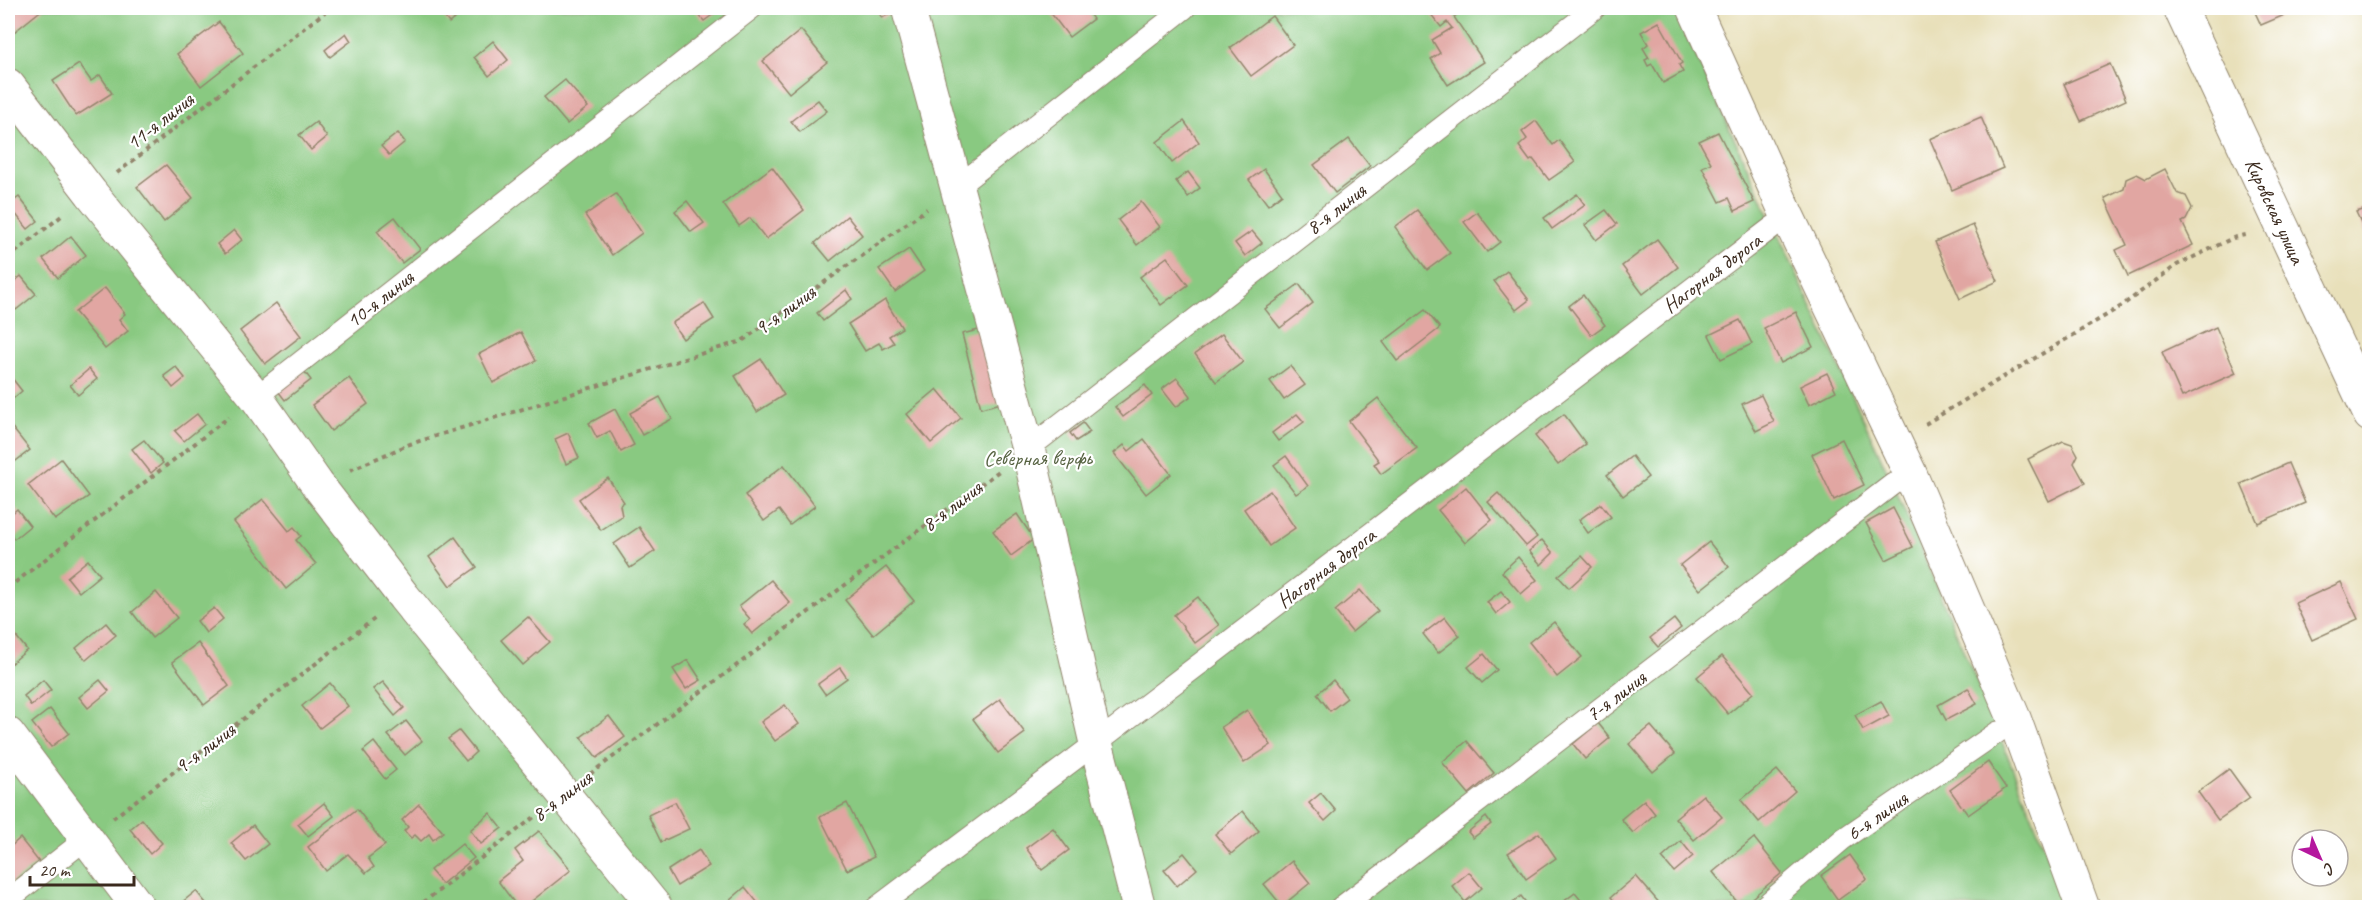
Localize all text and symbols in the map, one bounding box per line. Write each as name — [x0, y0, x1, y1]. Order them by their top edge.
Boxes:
street label: 11-я линия — [121, 86, 200, 155]
street label: Кировская улица — [2239, 154, 2312, 270]
street label: 8-я линия — [1301, 177, 1372, 241]
street label: Нагорная дорога — [1657, 226, 1768, 319]
street label: 10-я линия — [341, 264, 420, 333]
street label: 9-я линия — [749, 278, 822, 341]
park label: Северная верфь — [984, 445, 1093, 471]
street label: 8-я линия — [917, 474, 989, 537]
street label: Нагорная дорога — [1271, 521, 1382, 614]
street label: 7-я линия — [1581, 664, 1653, 727]
street label: 9-я линия — [170, 716, 242, 779]
street label: 8-я линия — [527, 764, 599, 827]
street label: 6-я линия — [1841, 785, 1914, 847]
north arrow — [2290, 828, 2350, 888]
scale bar — [30, 849, 134, 887]
text: С — [2318, 858, 2339, 879]
text: 20 m — [39, 859, 72, 881]

